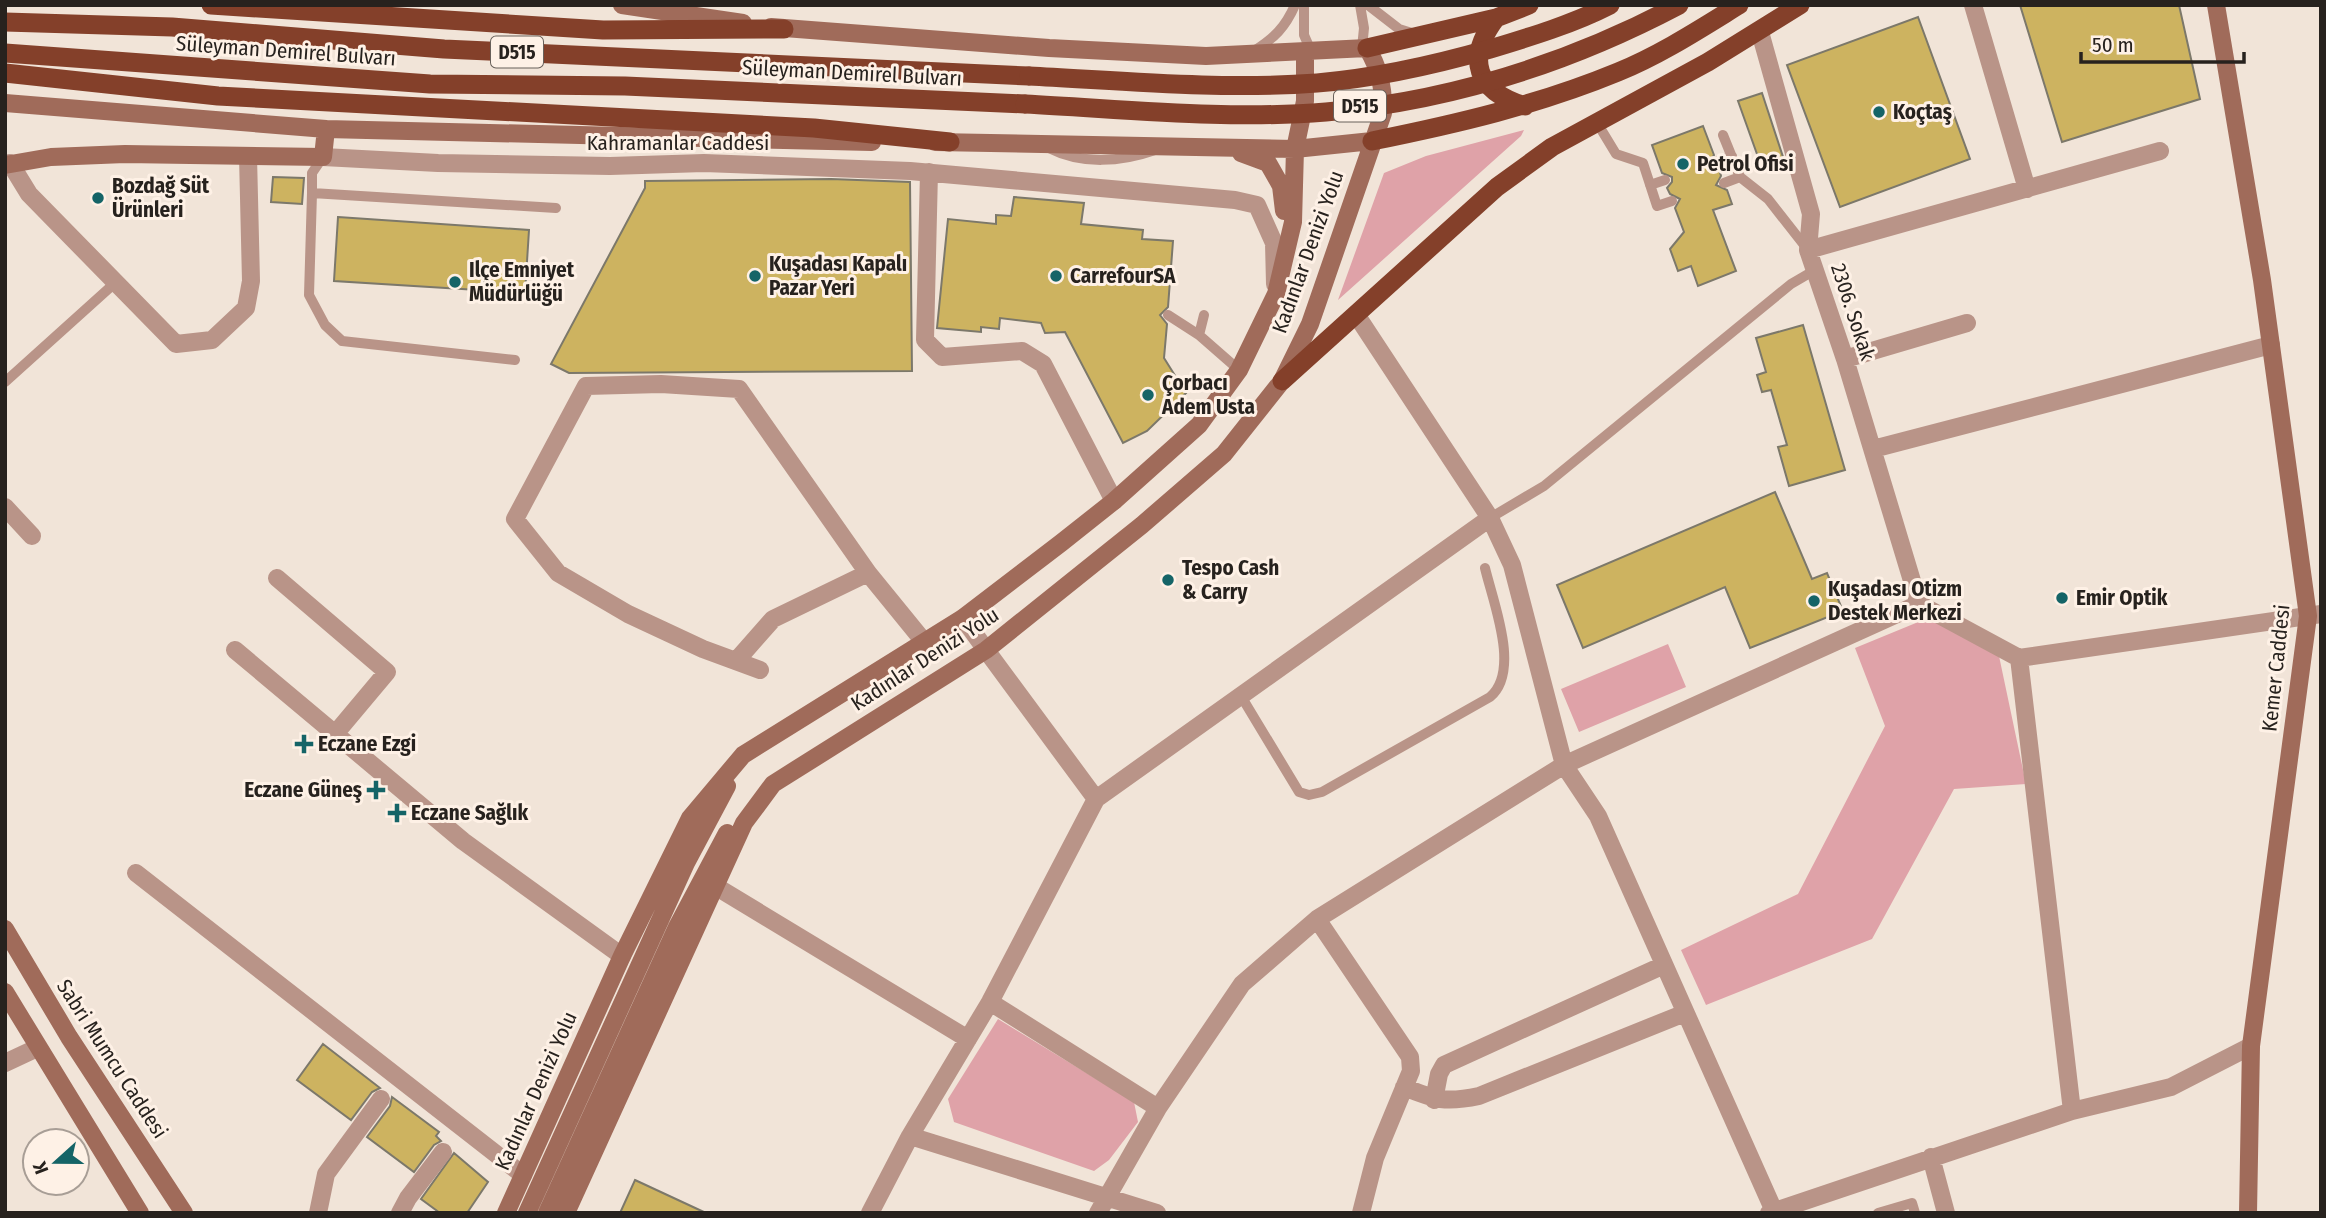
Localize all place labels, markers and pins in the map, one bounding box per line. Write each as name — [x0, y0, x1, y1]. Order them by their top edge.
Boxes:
place label: Koçtaş — [1893, 99, 1952, 125]
marker: Koçtaş — [1871, 104, 1887, 120]
place label: Petrol Ofisi — [1697, 151, 1794, 177]
marker: Petrol Ofisi — [1675, 156, 1691, 172]
place label: Bozdağ Süt Ürünleri — [112, 173, 210, 223]
marker: Bozdağ Süt Ürünleri — [90, 190, 106, 206]
place label: Kuşadası Kapalı Pazar Yeri — [769, 251, 907, 301]
place label: Ilçe Emniyet Müdürlüğü — [469, 257, 575, 307]
place label: CarrefourSA — [1070, 263, 1176, 289]
marker: Kuşadası Kapalı Pazar Yeri — [747, 268, 763, 284]
marker: CarrefourSA — [1048, 268, 1064, 284]
marker: Ilçe Emniyet Müdürlüğü — [447, 274, 463, 290]
place label: Çorbacı Adem Usta — [1161, 370, 1255, 420]
marker: Çorbacı Adem Usta — [1140, 387, 1156, 403]
place label: Tespo Cash & Carry — [1182, 555, 1279, 605]
marker: Tespo Cash & Carry — [1160, 572, 1176, 588]
place label: Kuşadası Otizm Destek Merkezi — [1828, 576, 1962, 626]
place label: Emir Optik — [2076, 585, 2168, 611]
marker: Emir Optik — [2054, 590, 2070, 606]
marker: Kuşadası Otizm Destek Merkezi — [1806, 593, 1822, 609]
place label: Eczane Ezgi — [318, 731, 416, 757]
marker: Eczane Ezgi — [296, 736, 312, 752]
place label: Eczane Güneş — [244, 777, 362, 803]
marker: Eczane Güneş — [368, 782, 384, 798]
place label: Eczane Sağlık — [411, 800, 528, 826]
marker: Eczane Sağlık — [389, 805, 405, 821]

